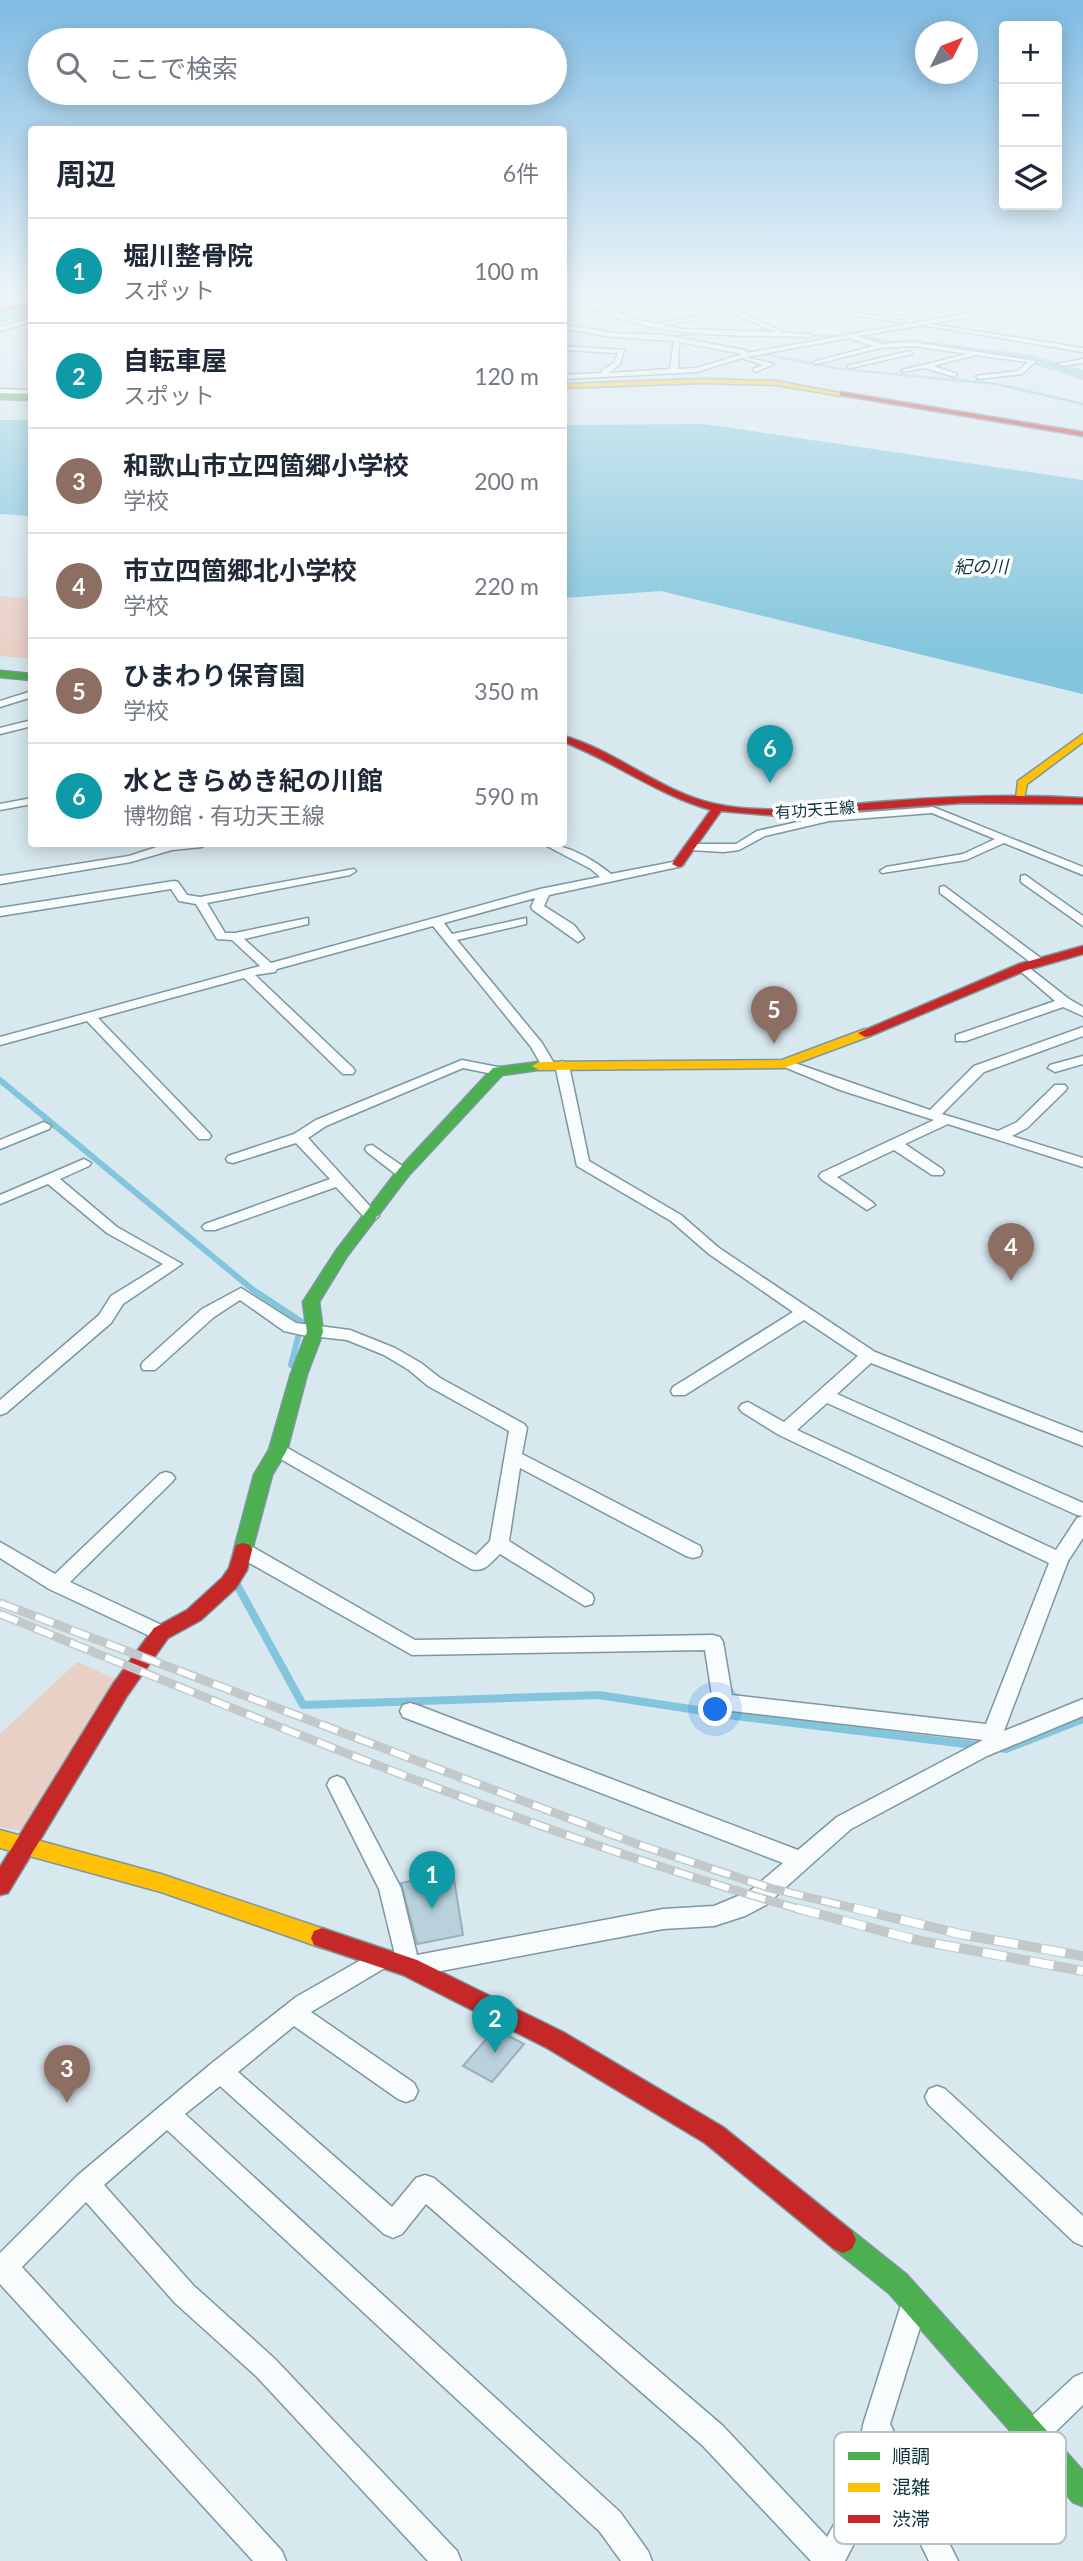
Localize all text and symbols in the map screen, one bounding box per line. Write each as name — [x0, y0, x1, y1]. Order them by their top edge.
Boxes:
north arrow — [915, 21, 978, 84]
map controls — [999, 21, 1062, 210]
button: + — [999, 21, 1062, 84]
search box — [28, 28, 567, 105]
icon: search — [52, 48, 90, 86]
text: ここで検索 — [108, 52, 238, 84]
button: − — [999, 84, 1062, 147]
button: layers — [999, 147, 1062, 210]
text: 周辺 — [56, 155, 116, 191]
text: 6件 — [503, 159, 539, 187]
text: 堀川整骨院 — [123, 239, 253, 271]
text: 1 — [72, 257, 86, 285]
text: 100 m — [474, 257, 539, 285]
text: スポット — [123, 276, 215, 304]
text: 自転車屋 — [123, 344, 227, 376]
text: 2 — [72, 362, 86, 390]
text: 120 m — [474, 362, 539, 390]
text: スポット — [123, 381, 215, 409]
text: 和歌山市立四箇郷小学校 — [123, 449, 409, 481]
text: 3 — [72, 467, 86, 495]
text: 200 m — [474, 467, 539, 495]
text: 学校 — [123, 486, 169, 514]
text: 市立四箇郷北小学校 — [123, 554, 357, 586]
water label: 紀の川 — [954, 555, 1010, 577]
text: 4 — [72, 572, 86, 600]
text: 220 m — [474, 572, 539, 600]
text: 学校 — [123, 591, 169, 619]
text: ひまわり保育園 — [123, 659, 305, 691]
text: 5 — [72, 677, 86, 705]
text: 350 m — [474, 677, 539, 705]
text: 学校 — [123, 696, 169, 724]
pin: 6 — [747, 725, 793, 783]
text: 水ときらめき紀の川館 — [123, 764, 383, 796]
text: 6 — [72, 782, 86, 810]
text: 590 m — [474, 782, 539, 810]
street label: 有功天王線 — [774, 797, 856, 821]
text: 博物館 · 有功天王線 — [123, 801, 325, 829]
pin: 5 — [751, 986, 797, 1044]
pin: 4 — [988, 1223, 1034, 1281]
your location — [698, 1692, 732, 1726]
pin: 1 — [409, 1851, 455, 1909]
pin: 2 — [472, 1995, 518, 2053]
pin: 3 — [44, 2045, 90, 2103]
legend — [834, 2432, 1066, 2544]
text: 順調 — [892, 2444, 930, 2467]
text: 混雑 — [892, 2475, 930, 2498]
text: 渋滞 — [892, 2507, 930, 2530]

